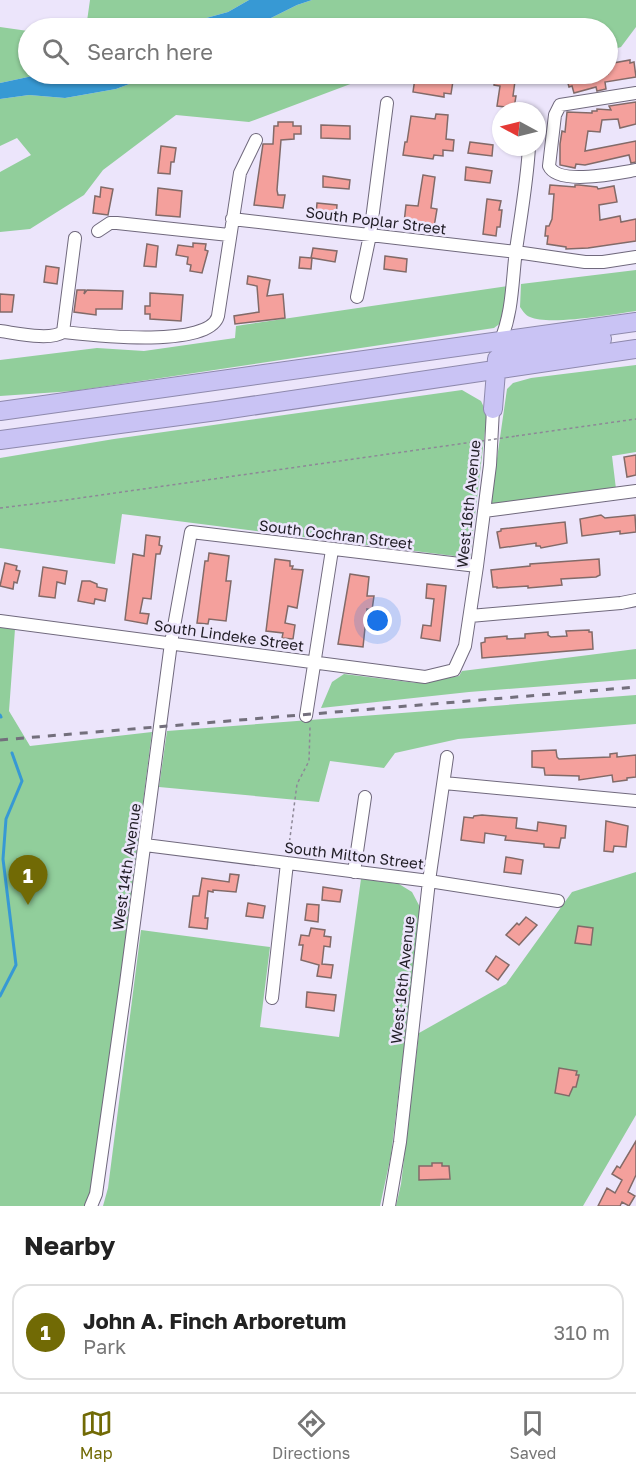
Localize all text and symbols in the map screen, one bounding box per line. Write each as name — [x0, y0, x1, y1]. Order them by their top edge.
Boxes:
search box — [18, 18, 618, 84]
icon: search — [39, 35, 72, 68]
text: Search here — [87, 38, 213, 65]
north arrow — [492, 102, 546, 156]
street label: South Poplar Street — [305, 202, 448, 238]
street label: West 16th Avenue — [452, 439, 484, 569]
street label: South Cochran Street — [258, 516, 414, 552]
your location — [363, 606, 392, 635]
street label: South Lindeke Street — [153, 616, 305, 654]
street label: West 14th Avenue — [108, 802, 144, 932]
street label: South Milton Street — [283, 838, 425, 872]
pin: 1 — [9, 856, 48, 905]
street label: West 16th Avenue — [386, 915, 418, 1045]
text: Nearby — [24, 1230, 115, 1261]
text: John A. Finch Arboretum — [83, 1307, 346, 1334]
text: 1 — [40, 1320, 51, 1344]
text: 310 m — [554, 1320, 610, 1344]
text: Park — [83, 1334, 126, 1358]
tab: Map — [80, 1407, 113, 1463]
tab: Directions — [272, 1407, 350, 1463]
tab: Saved — [510, 1407, 556, 1463]

